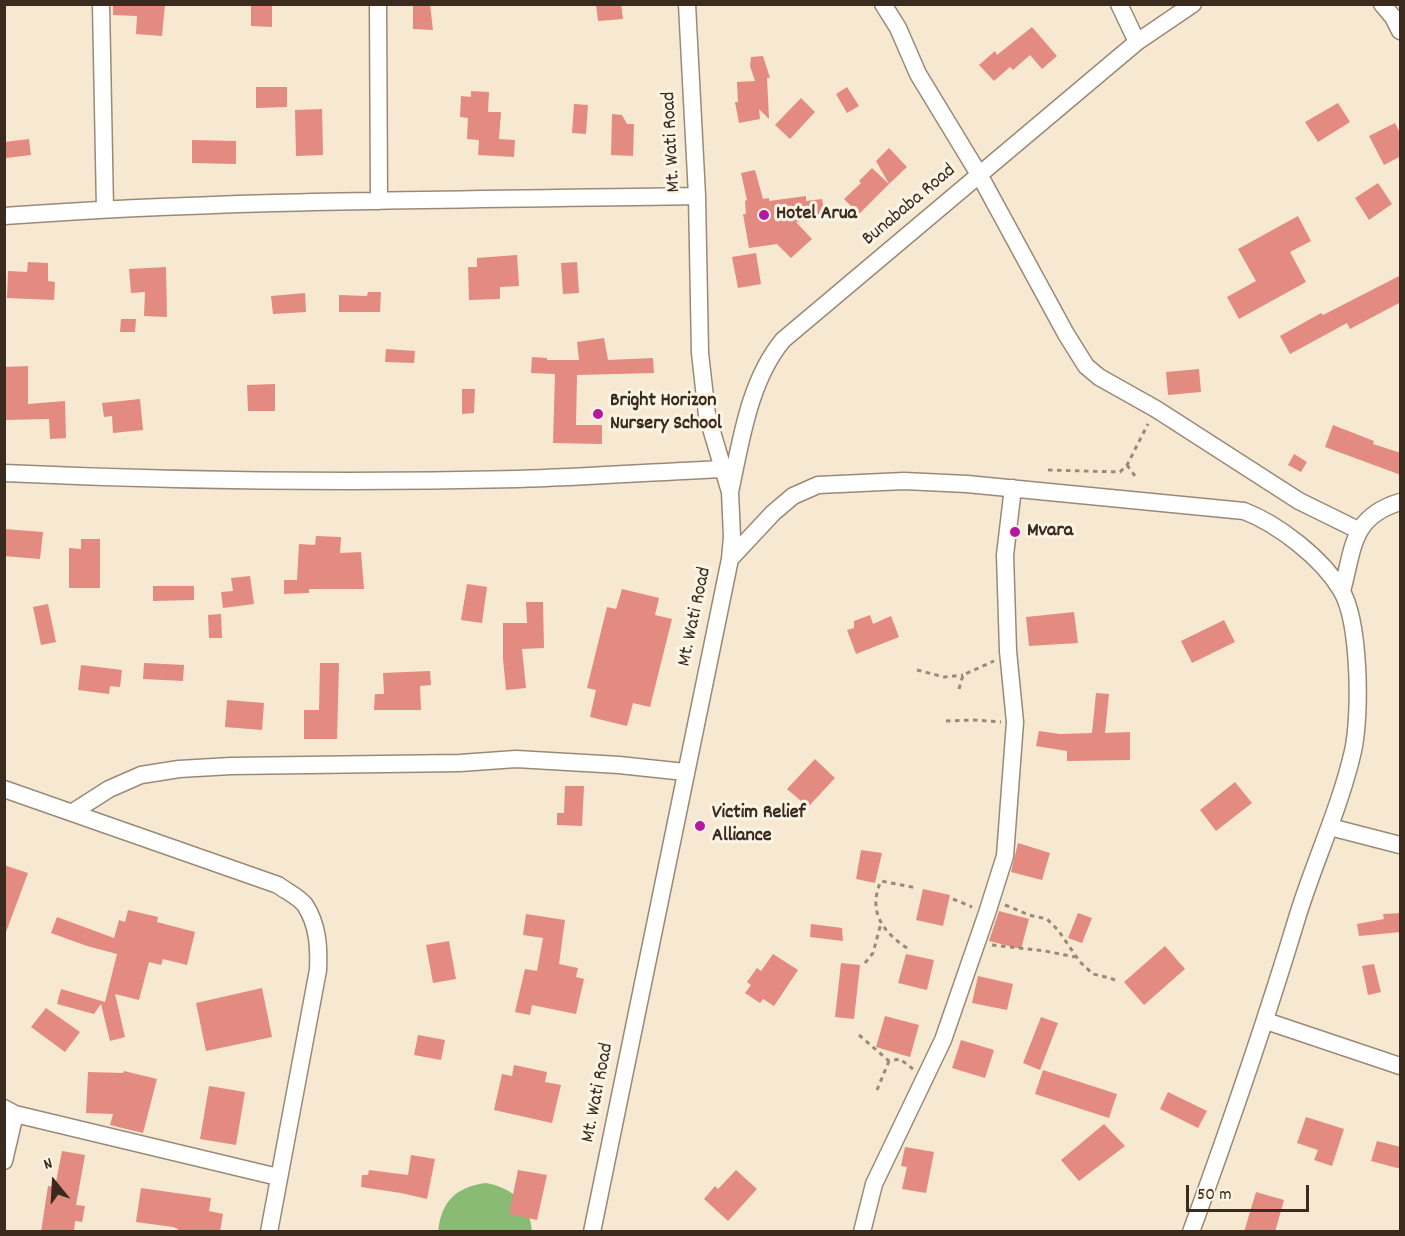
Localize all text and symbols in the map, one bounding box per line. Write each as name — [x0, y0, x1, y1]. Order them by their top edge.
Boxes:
street label: Mt. Wati Road — [658, 91, 688, 193]
street label: Bunababa Road — [858, 160, 962, 252]
place label: Hotel Arua — [776, 203, 857, 227]
marker: Hotel Arua — [757, 208, 771, 222]
place label: Bright Horizon Nursery School — [610, 390, 722, 437]
marker: Bright Horizon Nursery School — [591, 407, 605, 421]
place label: Mvara — [1027, 520, 1073, 544]
marker: Mvara — [1008, 525, 1022, 539]
street label: Mt. Wati Road — [674, 565, 718, 669]
place label: Victim Relief Alliance — [712, 802, 805, 849]
marker: Victim Relief Alliance — [693, 819, 707, 833]
street label: Mt. Wati Road — [578, 1041, 620, 1145]
north arrow — [24, 1152, 84, 1212]
text: N — [41, 1152, 56, 1177]
scale bar — [1189, 1173, 1312, 1211]
text: 50 m — [1197, 1183, 1232, 1208]

